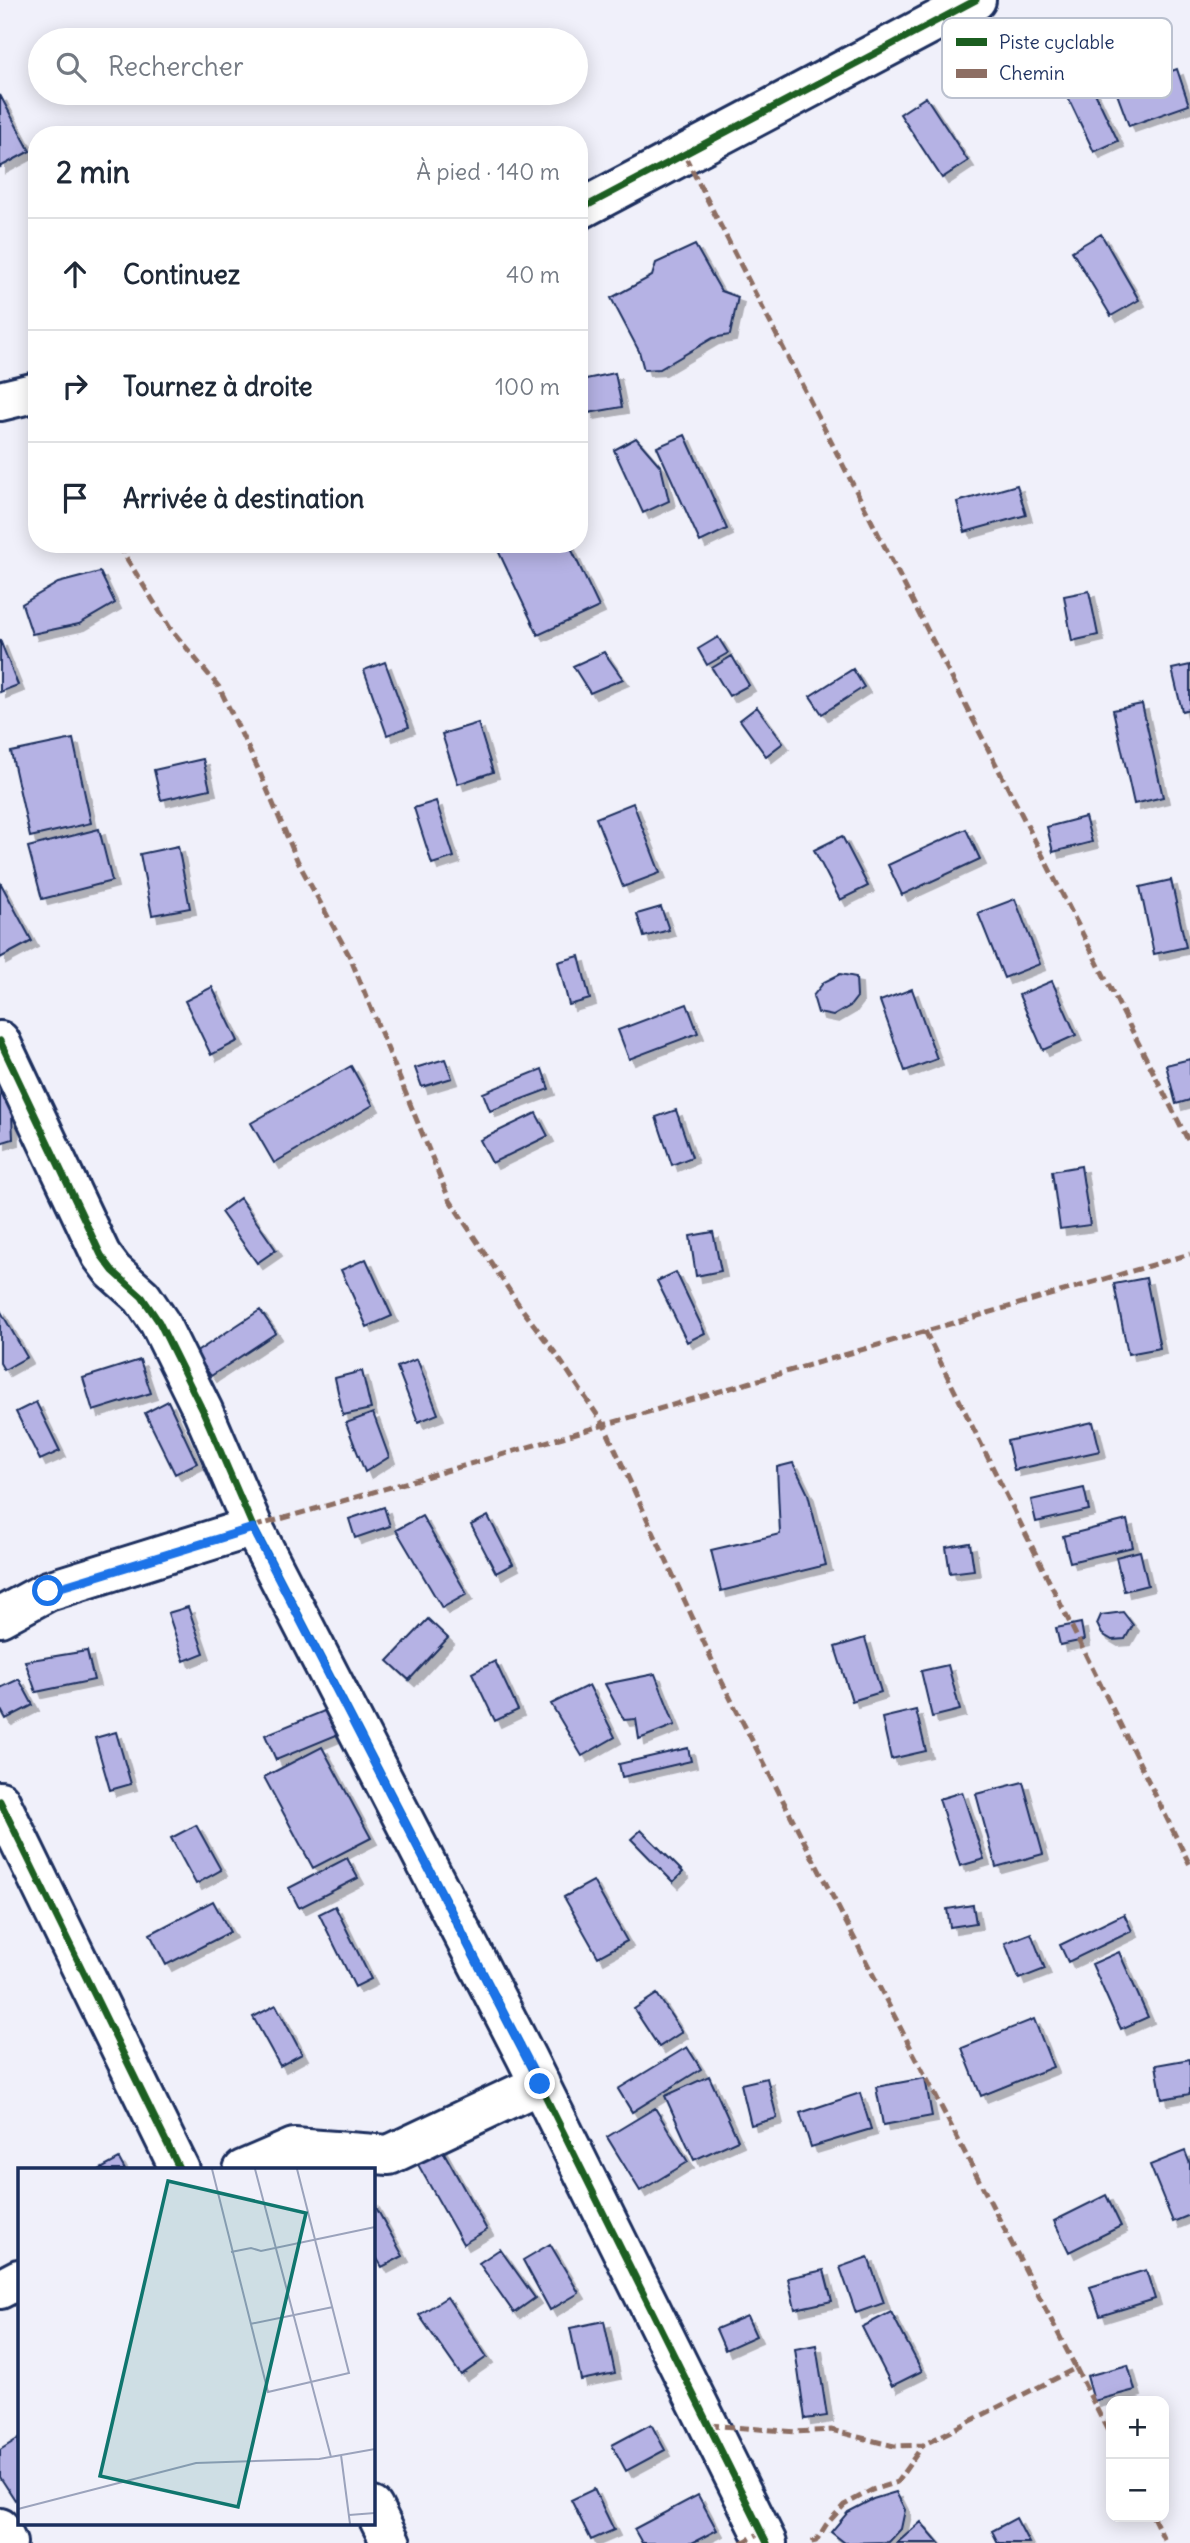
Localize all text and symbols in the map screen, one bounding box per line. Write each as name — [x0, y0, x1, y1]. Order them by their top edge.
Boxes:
legend — [942, 18, 1172, 98]
search box — [28, 28, 588, 105]
text: Piste cyclable — [999, 30, 1115, 54]
icon: search — [52, 48, 90, 86]
text: Rechercher — [108, 50, 244, 83]
text: Chemin — [999, 61, 1065, 85]
text: 2 min — [56, 153, 130, 191]
text: À pied · 140 m — [416, 157, 560, 186]
icon: ahead — [56, 255, 94, 293]
text: Continuez — [123, 258, 240, 291]
text: 40 m — [506, 260, 560, 289]
icon: right — [56, 367, 94, 405]
text: Tournez à droite — [123, 370, 313, 403]
text: 100 m — [495, 372, 560, 401]
icon: arrive — [56, 479, 94, 517]
text: Arrivée à destination — [123, 482, 364, 515]
route start — [32, 1575, 63, 1606]
route end — [524, 2068, 555, 2099]
inset map — [18, 2168, 374, 2526]
map controls — [1106, 2396, 1169, 2522]
button: + — [1106, 2396, 1169, 2459]
button: − — [1106, 2459, 1169, 2522]

